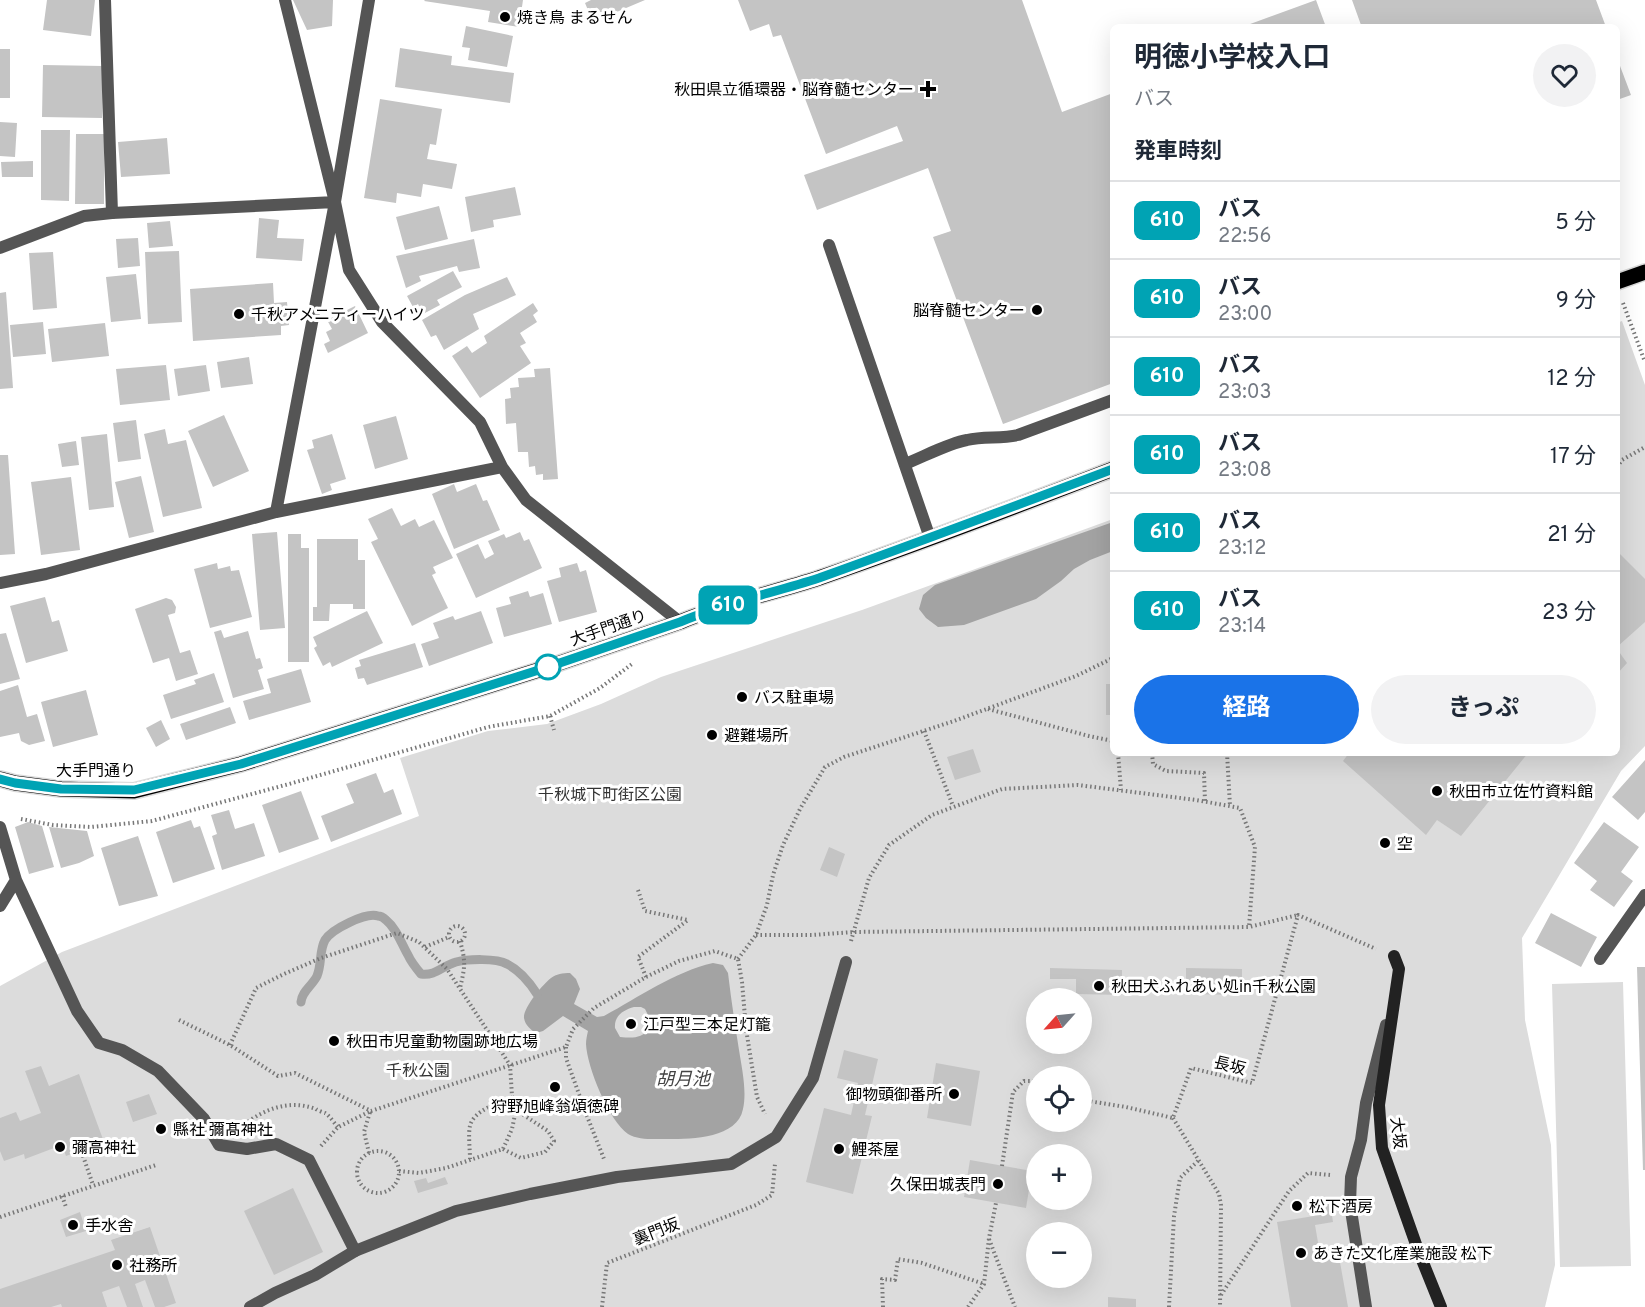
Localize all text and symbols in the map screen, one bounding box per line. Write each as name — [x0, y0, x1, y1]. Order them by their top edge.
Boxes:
place label: 焼き鳥 まるせん — [517, 9, 633, 29]
marker: 焼き鳥 まるせん — [498, 10, 512, 24]
text: 明徳小学校入口 — [1134, 41, 1330, 77]
button: heart — [1533, 44, 1596, 107]
marker: 秋田県立循環器・脳脊髄センター — [919, 80, 937, 98]
place label: 秋田県立循環器・脳脊髄センター — [674, 81, 914, 101]
text: バス — [1134, 87, 1174, 113]
text: 発車時刻 — [1134, 139, 1222, 166]
text: バス — [1218, 197, 1262, 224]
text: 610 — [1149, 207, 1185, 234]
text: 5 分 — [1555, 210, 1596, 237]
text: 22:56 — [1218, 224, 1271, 250]
text: バス — [1218, 275, 1262, 302]
text: 610 — [1149, 285, 1185, 312]
text: 9 分 — [1556, 288, 1596, 315]
place label: 脳脊髄センター — [913, 302, 1025, 322]
text: 23:00 — [1218, 302, 1272, 328]
marker: 脳脊髄センター — [1030, 303, 1044, 317]
place label: 千秋アメニティーハイツ — [251, 306, 425, 326]
marker: 千秋アメニティーハイツ — [232, 307, 246, 321]
text: バス — [1218, 353, 1262, 380]
text: 610 — [1149, 363, 1185, 390]
text: 12 分 — [1547, 366, 1596, 393]
text: 23:03 — [1218, 380, 1272, 406]
text: バス — [1218, 431, 1262, 458]
text: 610 — [1149, 441, 1185, 468]
text: 17 分 — [1550, 444, 1596, 471]
text: 23:08 — [1218, 458, 1272, 484]
text: バス — [1218, 509, 1262, 536]
text: 610 — [1149, 519, 1185, 546]
text: 21 分 — [1547, 522, 1596, 549]
text: 23:12 — [1218, 536, 1266, 562]
line badge: 610 — [694, 586, 762, 624]
text: バス — [1218, 587, 1262, 614]
text: 610 — [710, 592, 746, 619]
text: 610 — [1149, 597, 1185, 624]
text: 23 分 — [1542, 600, 1596, 627]
street label: 大手門通り — [568, 606, 650, 651]
text: 23:14 — [1218, 614, 1266, 640]
unlabelled marker — [535, 654, 561, 680]
button: 経路 — [1134, 675, 1359, 744]
button: きっぷ — [1371, 675, 1596, 744]
place label: バス駐車場 — [754, 689, 834, 709]
marker: バス駐車場 — [735, 690, 749, 704]
place label: 避難場所 — [724, 727, 788, 747]
marker: 避難場所 — [705, 728, 719, 742]
street label: 大手門通り — [56, 762, 136, 782]
place label: 秋田市立佐竹資料館 — [1449, 783, 1593, 803]
marker: 秋田市立佐竹資料館 — [1430, 784, 1444, 798]
park label: 千秋城下町街区公園 — [538, 786, 682, 806]
place label: 空 — [1397, 835, 1413, 855]
marker: 空 — [1378, 836, 1392, 850]
place label: 秋田犬ふれあい処in千秋公園 — [1111, 978, 1316, 998]
marker: 秋田犬ふれあい処in千秋公園 — [1092, 979, 1106, 993]
north arrow — [1026, 988, 1092, 1054]
map controls — [1026, 988, 1092, 1288]
place label: 江戸型三本足灯籠 — [643, 1016, 771, 1036]
marker: 江戸型三本足灯籠 — [624, 1017, 638, 1031]
place label: 秋田市児童動物園跡地広場 — [346, 1033, 538, 1053]
marker: 秋田市児童動物園跡地広場 — [327, 1034, 341, 1048]
street label: 長坂 — [1212, 1053, 1247, 1081]
park label: 千秋公園 — [386, 1062, 450, 1082]
button: locate — [1026, 1066, 1092, 1132]
water label: 胡月池 — [656, 1069, 712, 1092]
marker: 狩野旭峰翁頌徳碑 — [548, 1080, 562, 1094]
place label: 御物頭御番所 — [846, 1086, 942, 1106]
marker: 御物頭御番所 — [947, 1087, 961, 1101]
place label: 狩野旭峰翁頌徳碑 — [491, 1098, 619, 1118]
street label: 大坂 — [1385, 1116, 1409, 1150]
place label: 縣社 彌髙神社 — [173, 1121, 273, 1141]
marker: 縣社 彌髙神社 — [154, 1122, 168, 1136]
place label: 彌高神社 — [72, 1139, 136, 1159]
marker: 彌高神社 — [53, 1140, 67, 1154]
place label: 鯉茶屋 — [851, 1141, 899, 1161]
marker: 鯉茶屋 — [832, 1142, 846, 1156]
button: + — [1026, 1144, 1092, 1210]
place label: 久保田城表門 — [890, 1176, 986, 1196]
marker: 久保田城表門 — [991, 1177, 1005, 1191]
place label: 松下酒房 — [1309, 1198, 1373, 1218]
marker: 松下酒房 — [1290, 1199, 1304, 1213]
street label: 裏門坂 — [631, 1215, 683, 1251]
place label: 手水舎 — [85, 1217, 133, 1237]
marker: 手水舎 — [66, 1218, 80, 1232]
button: − — [1026, 1222, 1092, 1288]
place label: あきた文化産業施設 松下 — [1313, 1245, 1493, 1265]
marker: あきた文化産業施設 松下 — [1294, 1246, 1308, 1260]
place label: 社務所 — [129, 1257, 177, 1277]
marker: 社務所 — [110, 1258, 124, 1272]

